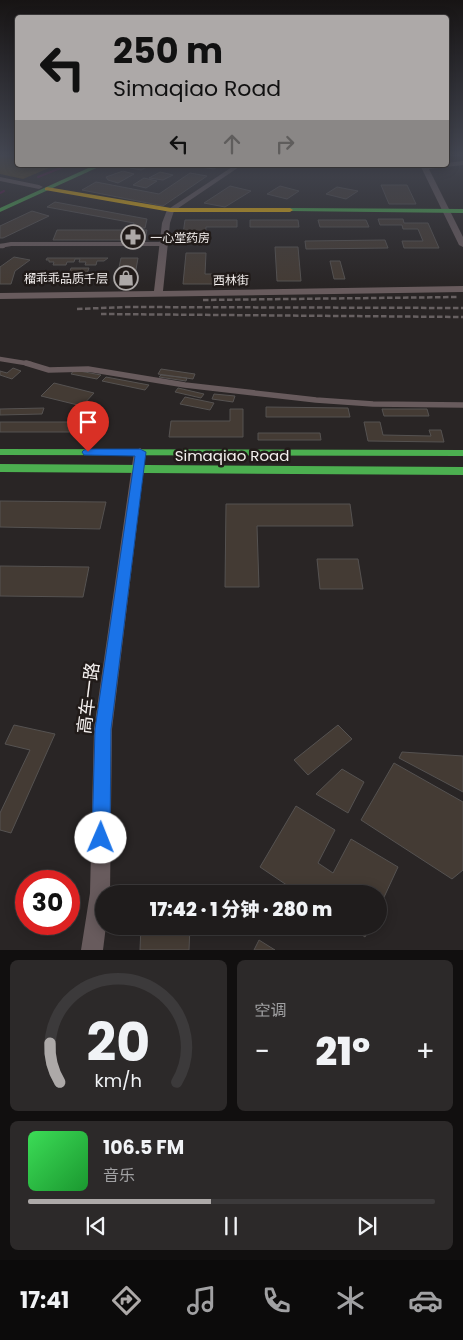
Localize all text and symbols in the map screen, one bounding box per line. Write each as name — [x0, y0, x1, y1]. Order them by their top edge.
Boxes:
text: 250 m — [113, 26, 223, 75]
icon: left — [30, 35, 95, 100]
text: Simaqiao Road — [113, 73, 281, 104]
icon: left — [165, 130, 193, 158]
icon: ahead — [218, 130, 246, 158]
icon: right — [271, 130, 299, 158]
pharmacy icon: 一心堂药房 — [120, 224, 146, 250]
place label: 一心堂药房 — [150, 229, 210, 246]
shop icon: 榴乖乖品质千层 — [113, 265, 139, 291]
place label: 榴乖乖品质千层 — [24, 270, 108, 287]
street label: 西林街 — [213, 271, 249, 289]
pin — [67, 401, 109, 452]
icon: arrive — [74, 408, 102, 436]
street label: Simaqiao Road — [175, 445, 289, 466]
street label: 高车一路 — [71, 661, 105, 735]
position arrow — [74, 811, 126, 863]
speed limit sign: 30 — [15, 870, 80, 935]
text: 17:42 · 1 分钟 · 280 m — [150, 896, 332, 923]
text: 空调 — [255, 999, 287, 1022]
text: 20 — [86, 1006, 150, 1079]
text: 21° — [316, 1025, 370, 1078]
text: − — [255, 1032, 270, 1071]
text: + — [416, 1032, 435, 1071]
text: km/h — [94, 1068, 142, 1093]
text: 106.5 FM — [103, 1134, 184, 1161]
text: 音乐 — [103, 1164, 135, 1187]
icon: previous — [82, 1212, 110, 1240]
icon: pause — [217, 1212, 245, 1240]
icon: next — [353, 1212, 381, 1240]
icon: directions — [109, 1283, 144, 1318]
icon: music — [184, 1283, 219, 1318]
icon: phone — [259, 1283, 294, 1318]
icon: climate — [333, 1283, 368, 1318]
icon: car — [408, 1283, 443, 1318]
text: 17:41 — [20, 1285, 69, 1316]

